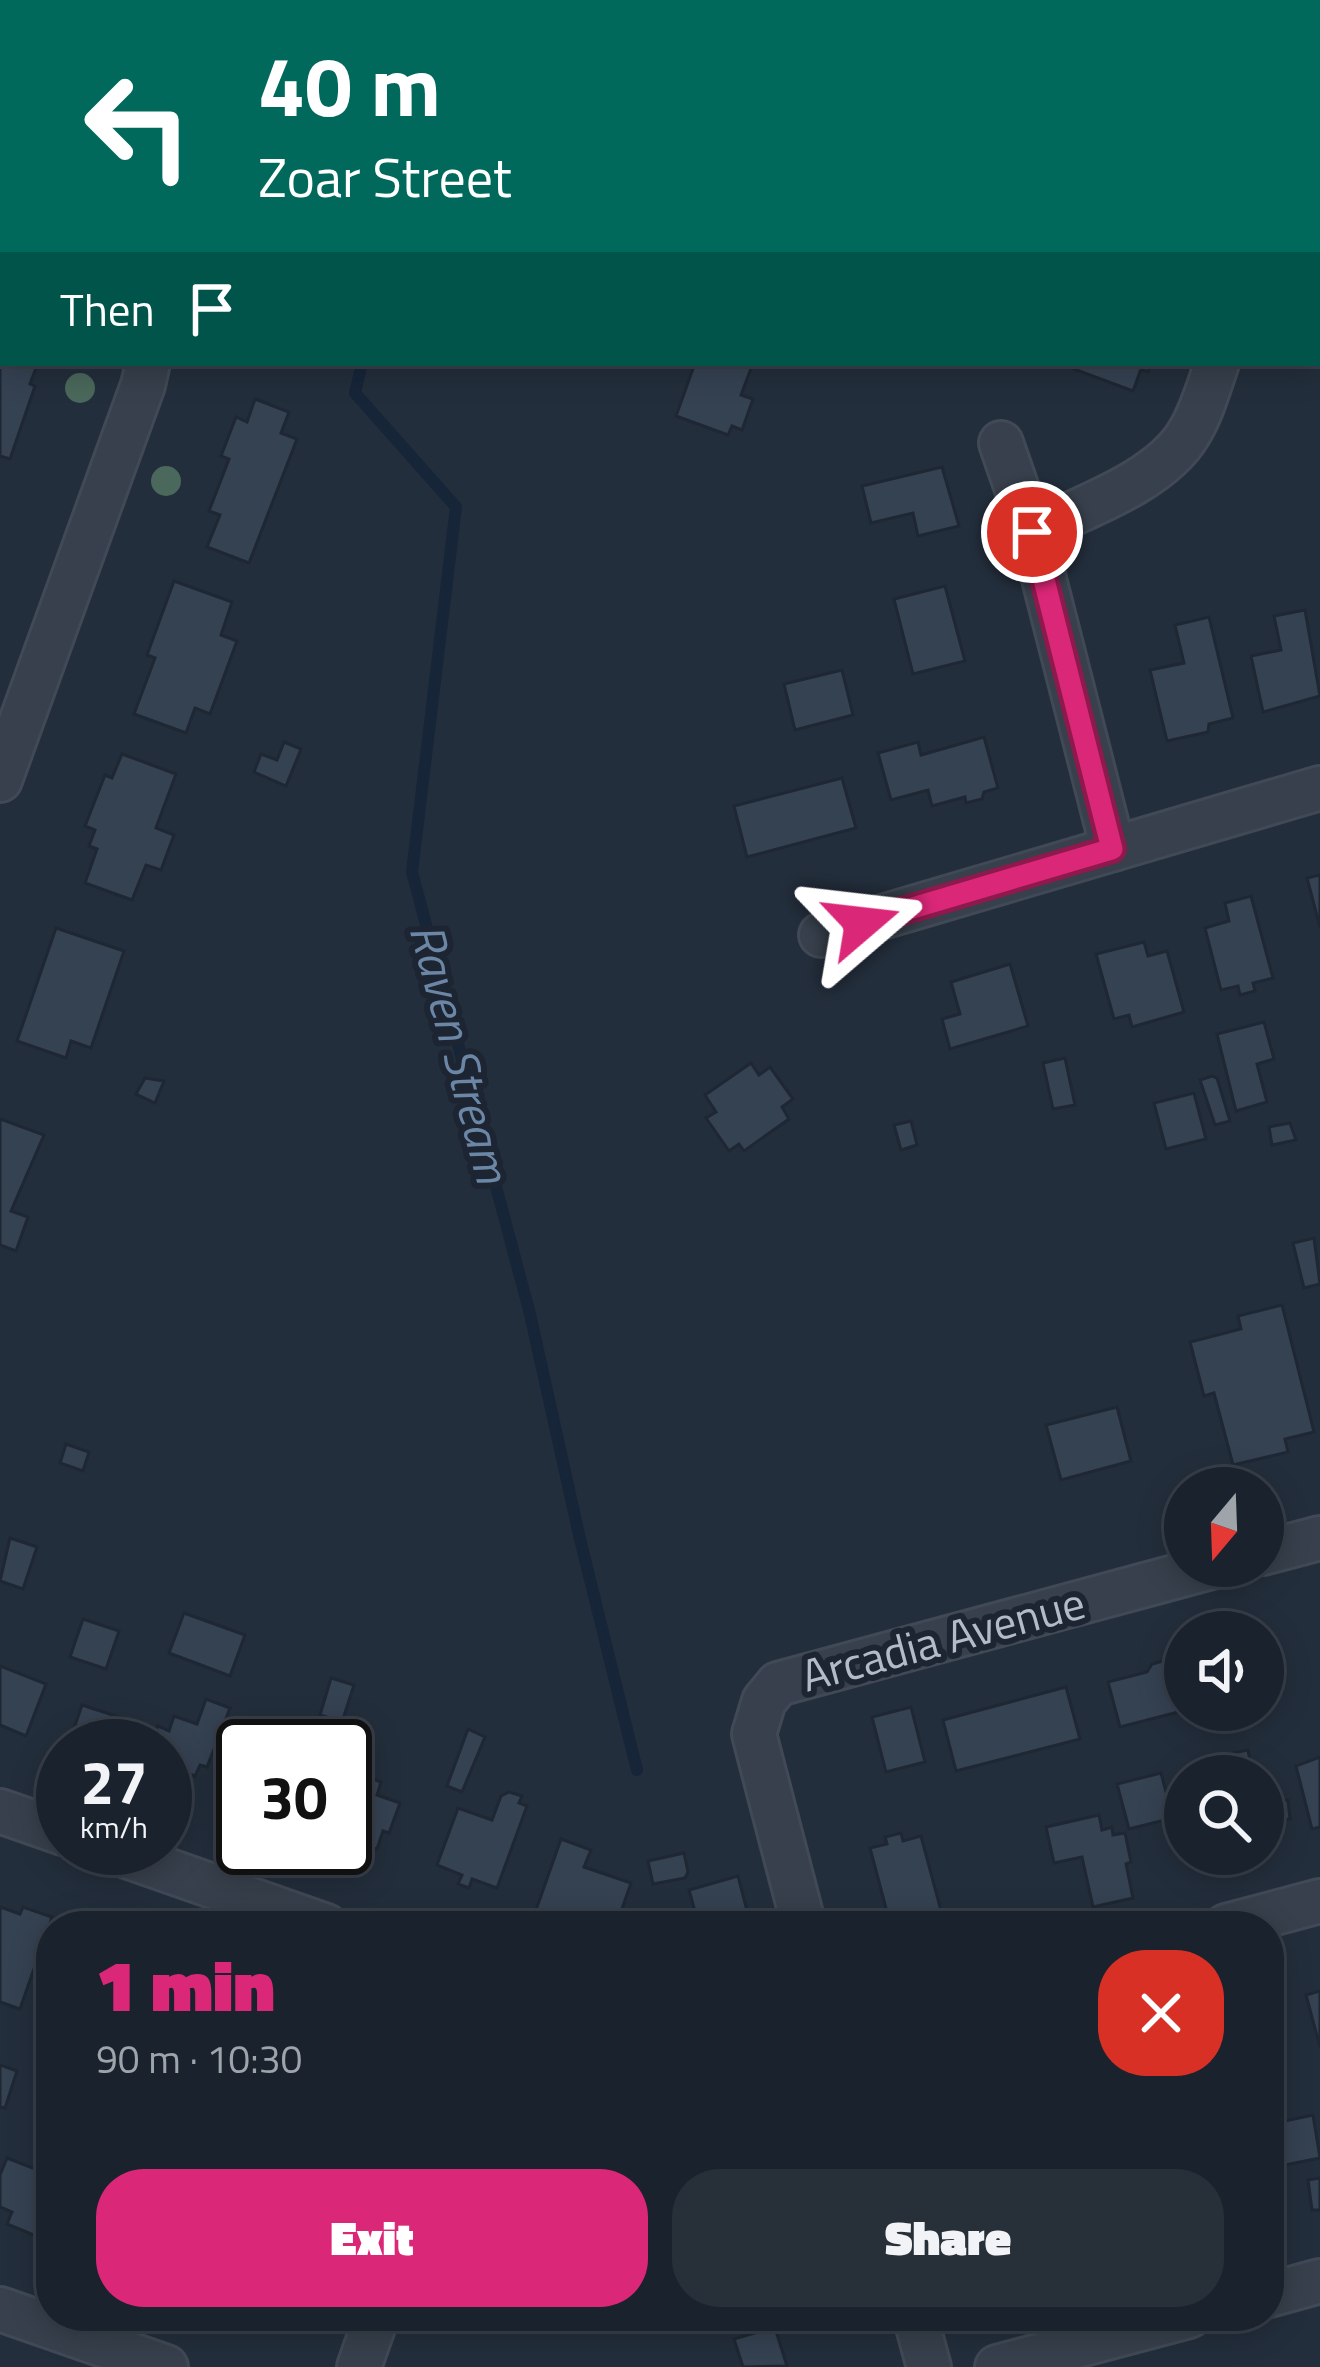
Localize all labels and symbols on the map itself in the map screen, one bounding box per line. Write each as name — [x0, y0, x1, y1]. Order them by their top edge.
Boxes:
pin — [981, 481, 1083, 583]
position arrow — [799, 860, 925, 986]
water label: Raven Stream — [391, 915, 531, 1192]
north arrow — [1164, 1467, 1284, 1587]
street label: Arcadia Avenue — [793, 1568, 1092, 1709]
speed limit sign: 30 — [216, 1719, 372, 1875]

